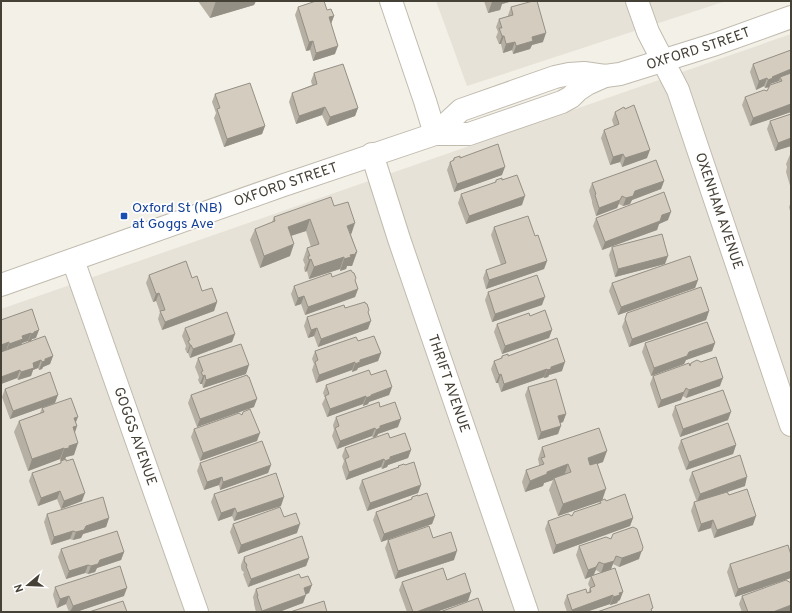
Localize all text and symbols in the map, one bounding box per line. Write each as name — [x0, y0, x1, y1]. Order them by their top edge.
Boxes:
street label: OXFORD STREET — [644, 24, 753, 74]
street label: OXENHAM AVENUE — [691, 150, 746, 272]
street label: OXFORD STREET — [232, 159, 340, 210]
place label: Oxford St (NB) at Goggs Ave — [132, 200, 223, 233]
marker: Oxford St (NB) at Goggs Ave — [119, 211, 129, 221]
street label: THRIFT AVENUE — [424, 332, 473, 435]
street label: GOGGS AVENUE — [110, 385, 160, 488]
north arrow — [8, 565, 48, 605]
text: N — [12, 582, 27, 594]

